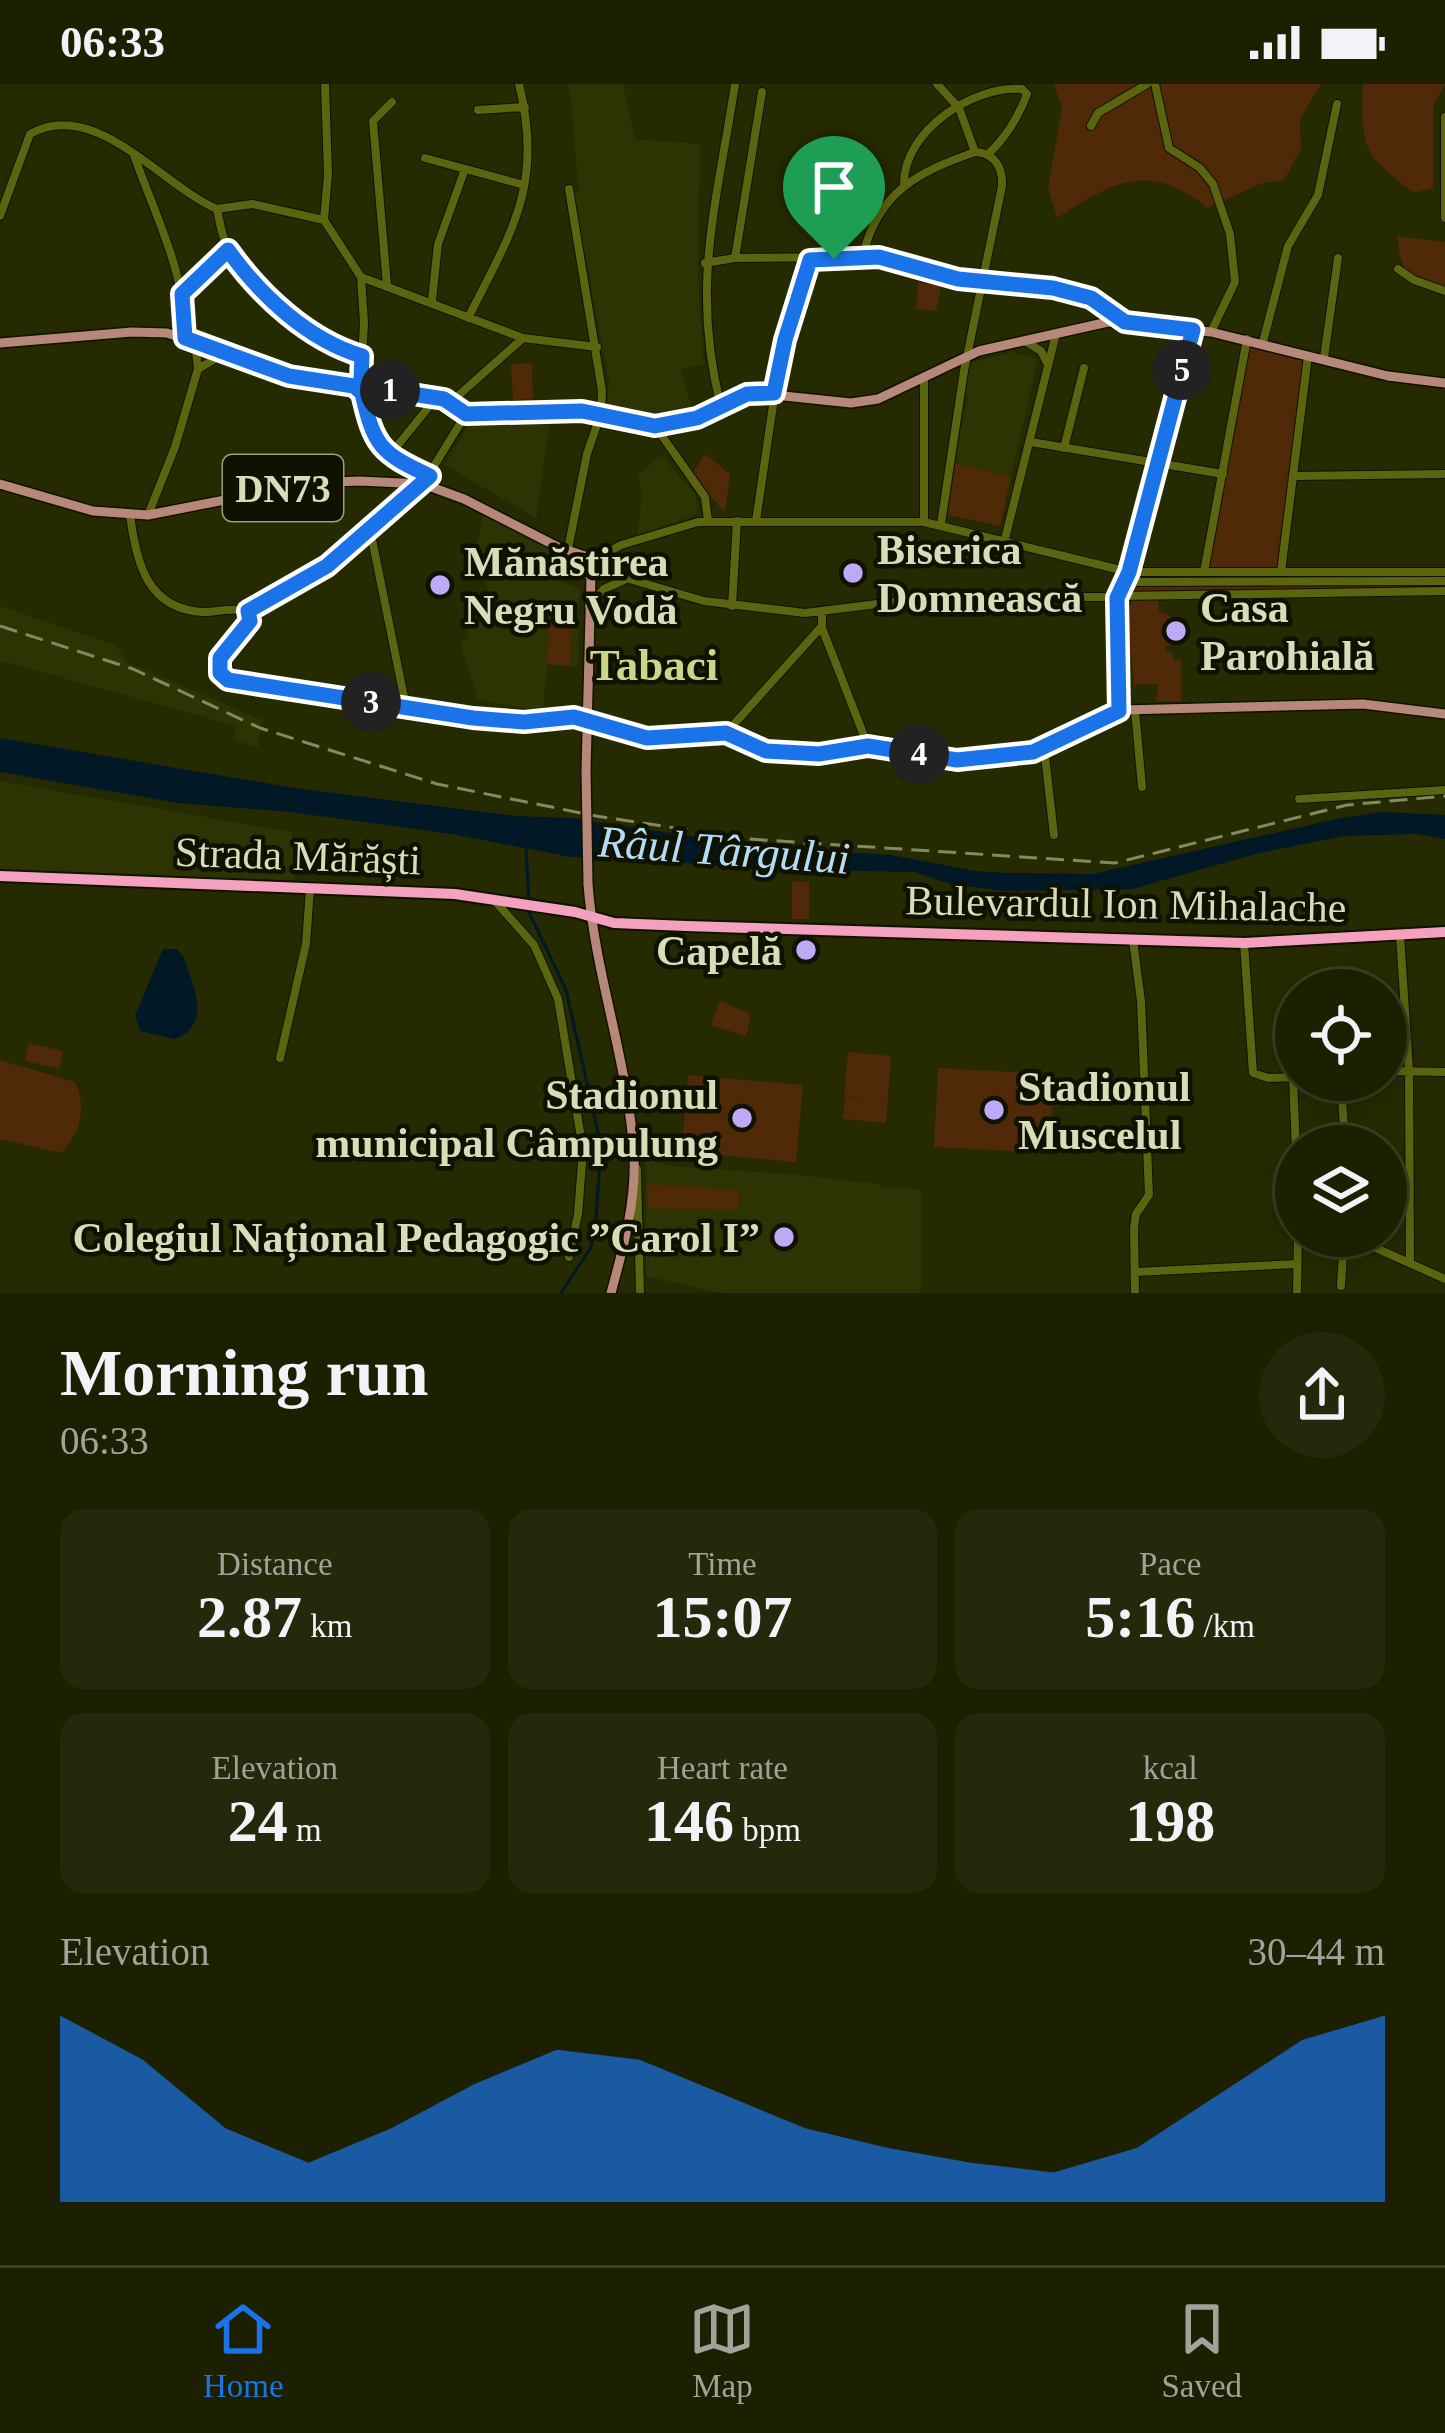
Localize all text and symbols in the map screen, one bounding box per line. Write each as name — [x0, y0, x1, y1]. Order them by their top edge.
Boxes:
text: 06:33 — [60, 17, 165, 67]
pin — [783, 136, 885, 259]
icon: arrive — [801, 154, 867, 220]
pin: 5 — [1152, 340, 1212, 400]
text: 5 — [1174, 352, 1190, 388]
pin: 1 — [360, 360, 420, 420]
text: 1 — [382, 372, 398, 408]
road number: DN73 — [223, 455, 343, 521]
place label: Biserica Domnească — [877, 527, 1082, 621]
place label: Mănăstirea Negru Vodă — [464, 539, 678, 633]
marker: Biserica Domnească — [840, 560, 866, 586]
marker: Mănăstirea Negru Vodă — [427, 572, 453, 598]
place label: Casa Parohială — [1200, 585, 1374, 679]
marker: Casa Parohială — [1163, 618, 1189, 644]
district label: Tabaci — [590, 640, 718, 690]
pin: 3 — [341, 672, 401, 732]
text: 3 — [363, 684, 379, 720]
pin: 4 — [889, 724, 949, 784]
text: 4 — [911, 736, 927, 772]
water label: Râul Târgului — [595, 816, 851, 884]
street label: Strada Mărăști — [174, 829, 422, 883]
street label: Bulevardul Ion Mihalache — [905, 877, 1347, 931]
place label: Capelă — [656, 928, 782, 974]
marker: Capelă — [793, 937, 819, 963]
map controls — [1275, 969, 1407, 1257]
button: locate — [1275, 969, 1407, 1101]
place label: Stadionul Muscelul — [1018, 1064, 1191, 1158]
place label: Stadionul municipal Câmpulung — [315, 1072, 718, 1166]
marker: Stadionul Muscelul — [981, 1097, 1007, 1123]
marker: Stadionul municipal Câmpulung — [729, 1105, 755, 1131]
button: layers — [1275, 1125, 1407, 1257]
place label: Colegiul Național Pedagogic ”Carol I” — [72, 1215, 760, 1263]
marker: Colegiul Național Pedagogic ”Carol I” — [771, 1224, 797, 1250]
button: share — [1259, 1332, 1385, 1458]
text: Morning run — [60, 1336, 429, 1409]
text: 06:33 — [60, 1419, 149, 1462]
text: Distance — [217, 1546, 333, 1582]
text: Time — [688, 1546, 757, 1582]
text: Pace — [1139, 1546, 1201, 1582]
text: 2.87 — [197, 1584, 302, 1650]
text: 15:07 — [653, 1584, 792, 1650]
text: 5:16 — [1085, 1584, 1195, 1650]
text: km — [302, 1608, 353, 1644]
text: /km — [1195, 1608, 1255, 1644]
text: Elevation — [212, 1750, 338, 1786]
text: Heart rate — [657, 1750, 788, 1786]
text: kcal — [1143, 1750, 1198, 1786]
text: 24 — [228, 1788, 288, 1854]
text: 146 — [644, 1788, 734, 1854]
text: 198 — [1125, 1788, 1215, 1854]
text: m — [288, 1812, 322, 1848]
text: bpm — [734, 1812, 801, 1848]
text: Elevation — [60, 1930, 209, 1973]
text: 30–44 m — [1247, 1930, 1385, 1973]
tab: Home — [203, 2296, 284, 2405]
tab: Map — [689, 2296, 755, 2405]
tab: Saved — [1161, 2296, 1242, 2405]

